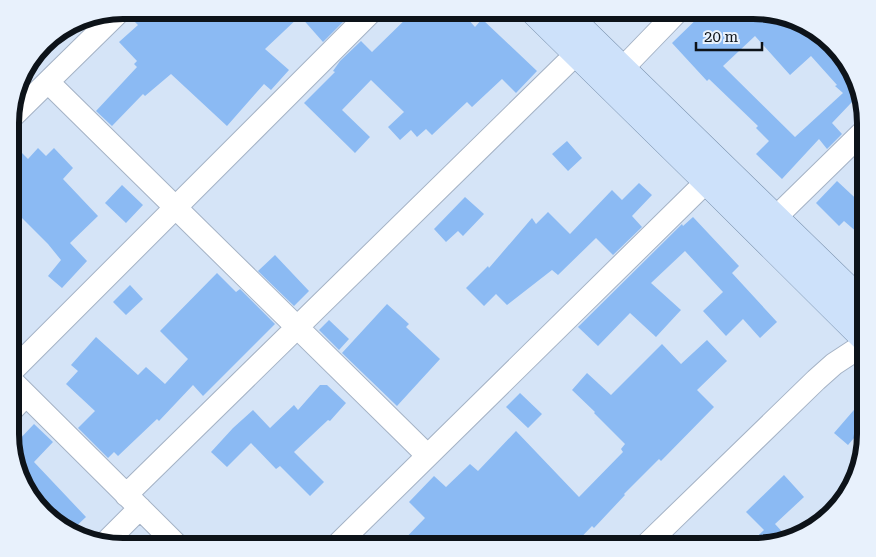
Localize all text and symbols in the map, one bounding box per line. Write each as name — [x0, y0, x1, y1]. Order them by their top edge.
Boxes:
scale bar — [696, 20, 762, 52]
text: 20 m — [704, 28, 739, 46]

